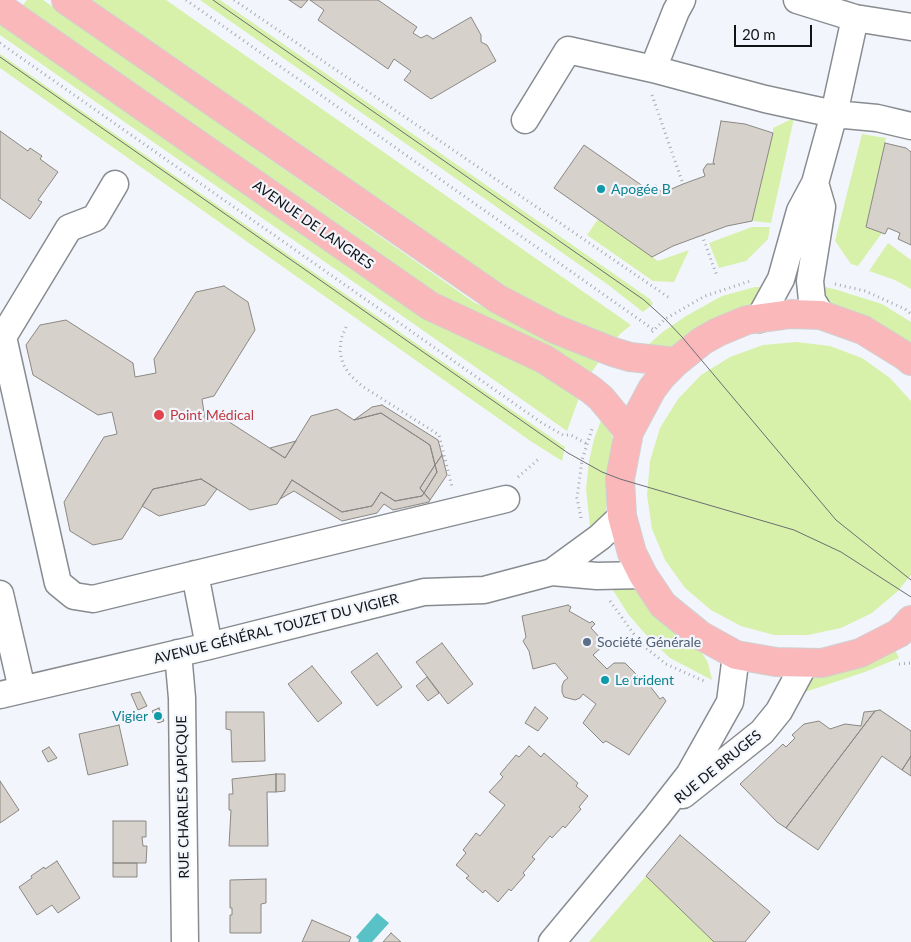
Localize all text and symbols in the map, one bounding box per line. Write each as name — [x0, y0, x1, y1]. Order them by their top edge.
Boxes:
scale bar — [736, 15, 814, 47]
text: 20 m — [742, 25, 776, 43]
street label: AVENUE DE LANGRES — [249, 177, 377, 273]
place label: Apogée B — [611, 181, 671, 197]
marker: Apogée B — [595, 183, 607, 195]
place label: Point Médical — [170, 407, 254, 423]
marker: Point Médical — [152, 408, 166, 422]
street label: AVENUE GÉNÉRAL TOUZET DU VIGIER — [152, 590, 400, 668]
place label: Société Générale — [597, 634, 701, 650]
marker: Société Générale — [581, 636, 593, 648]
place label: Le trident — [615, 672, 674, 688]
marker: Le trident — [599, 674, 611, 686]
place label: Vigier — [112, 708, 148, 724]
marker: Vigier — [152, 710, 164, 722]
street label: RUE CHARLES LAPICQUE — [173, 715, 193, 879]
street label: RUE DE BRUGES — [671, 727, 765, 807]

